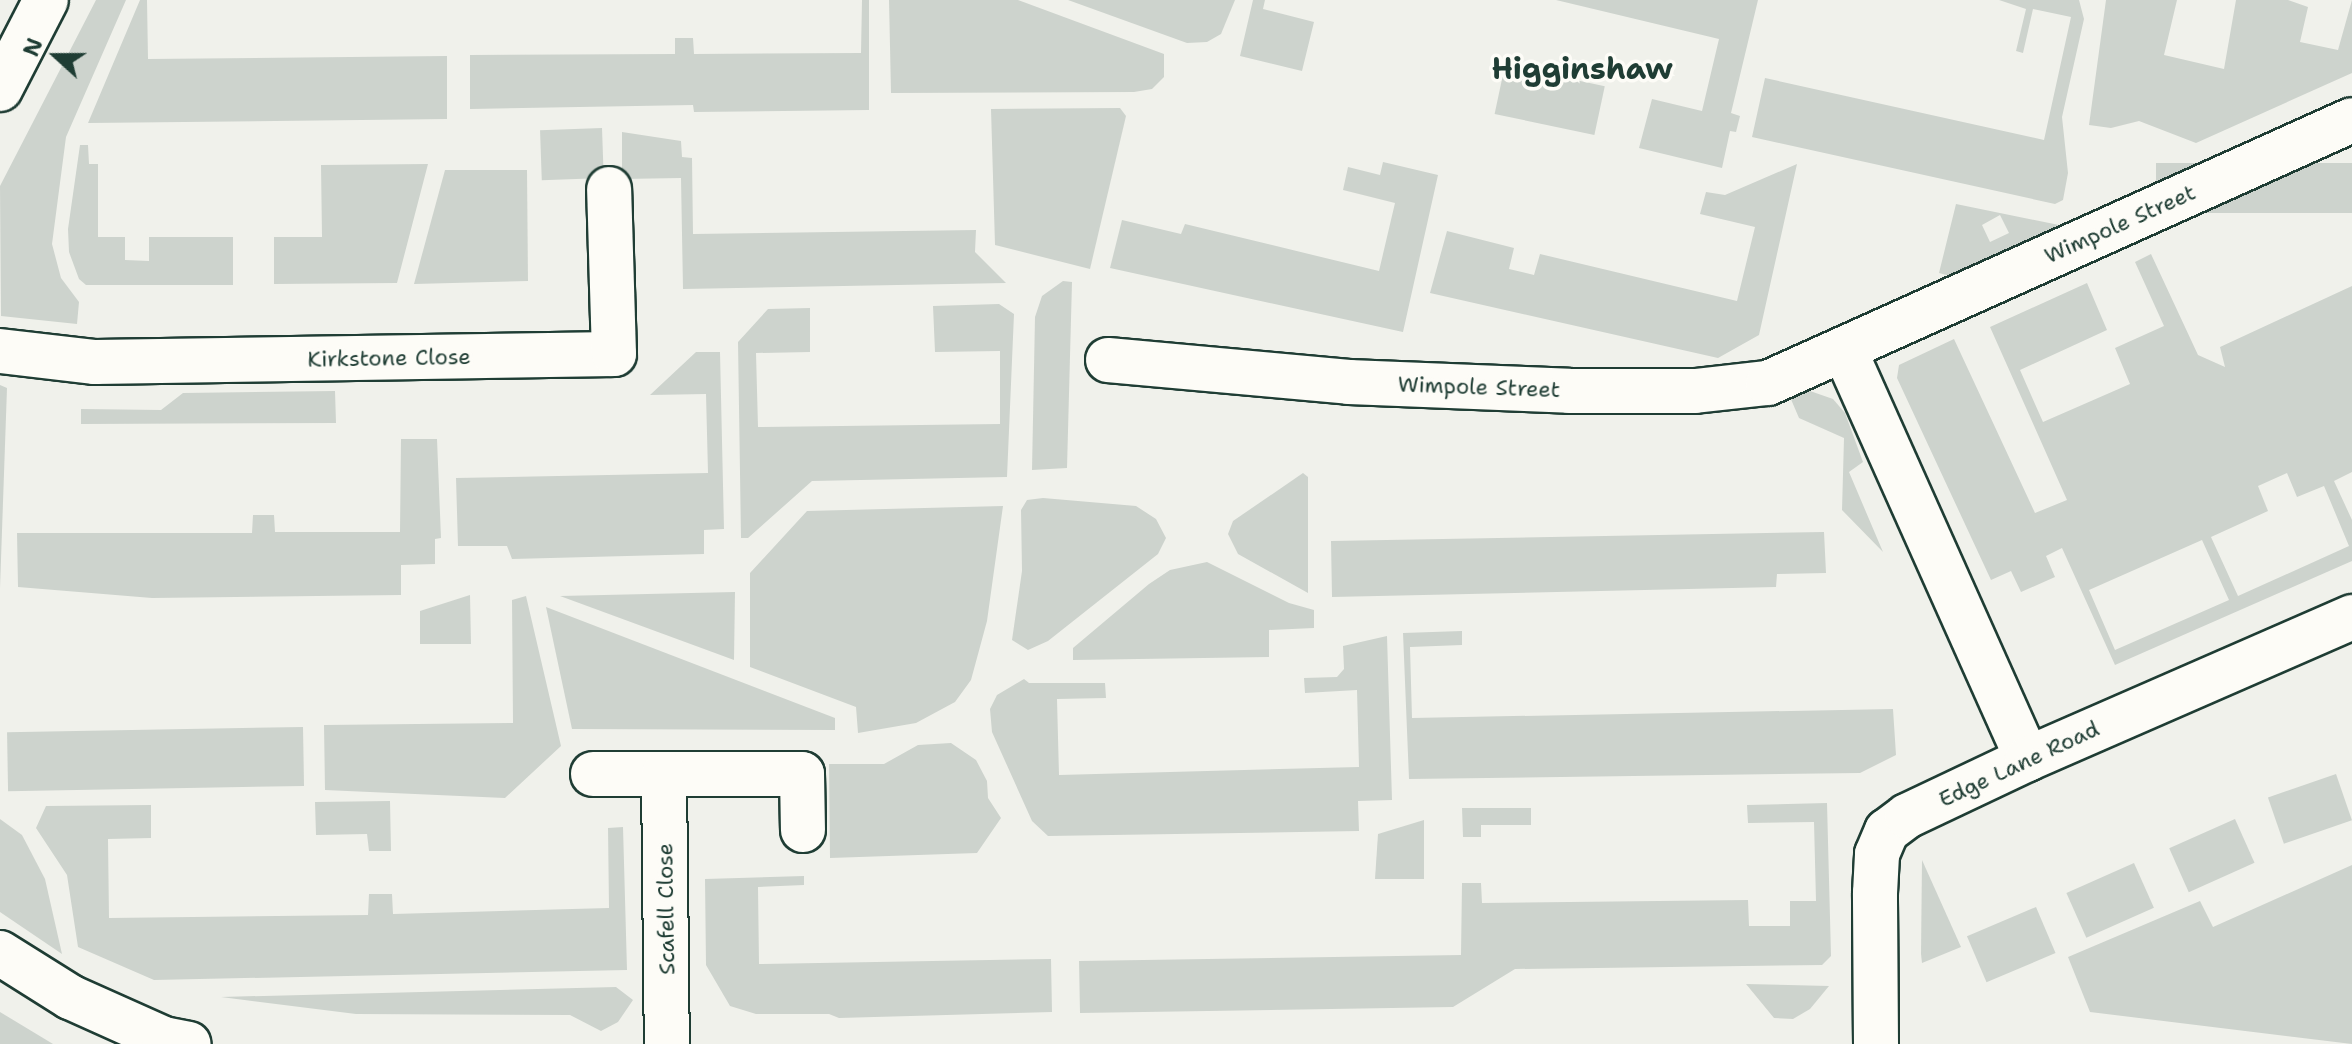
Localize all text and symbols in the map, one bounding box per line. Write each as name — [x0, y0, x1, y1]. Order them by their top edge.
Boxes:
north arrow — [16, 16, 96, 96]
text: N — [16, 34, 50, 61]
district label: Higginshaw — [1491, 51, 1673, 87]
street label: Wimpole Street — [2040, 179, 2200, 269]
street label: Kirkstone Close — [307, 343, 471, 373]
street label: Wimpole Street — [1397, 371, 1561, 403]
street label: Edge Lane Road — [1935, 715, 2103, 813]
street label: Scafell Close — [652, 843, 680, 975]

